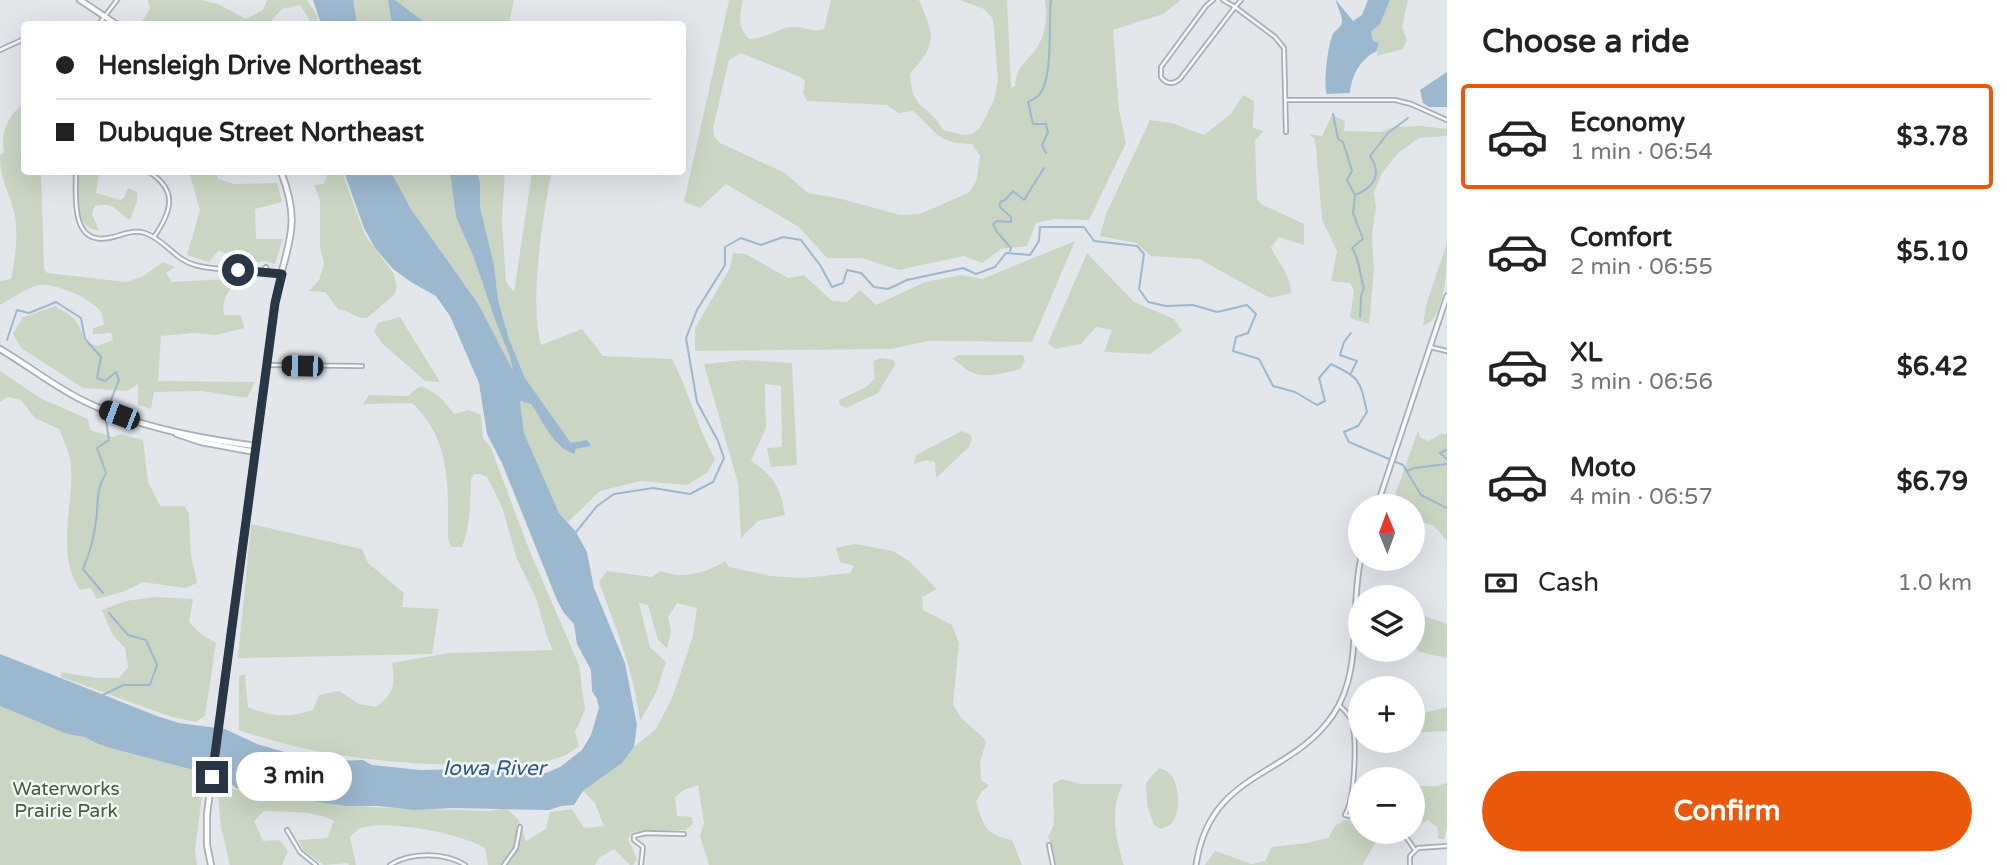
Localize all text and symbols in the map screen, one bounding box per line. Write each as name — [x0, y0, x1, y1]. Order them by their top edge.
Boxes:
text: Choose a ride — [1482, 23, 1689, 61]
text: Hensleigh Drive Northeast — [98, 50, 421, 81]
icon: car — [1486, 105, 1549, 168]
text: Economy — [1570, 107, 1685, 138]
text: Dubuque Street Northeast — [98, 117, 424, 148]
text: $3.78 — [1896, 121, 1968, 152]
text: 1 min · 06:54 — [1570, 138, 1713, 166]
icon: car — [1486, 220, 1549, 283]
text: Comfort — [1570, 222, 1672, 253]
text: $5.10 — [1896, 236, 1968, 267]
text: 2 min · 06:55 — [1570, 253, 1713, 281]
route start — [222, 254, 254, 286]
icon: car — [1486, 335, 1549, 398]
text: XL — [1570, 337, 1602, 368]
text: $6.42 — [1897, 351, 1968, 382]
car — [281, 355, 324, 377]
text: 3 min · 06:56 — [1570, 368, 1713, 396]
car — [96, 398, 143, 432]
icon: car — [1486, 450, 1549, 513]
text: Moto — [1570, 452, 1636, 483]
text: $6.79 — [1896, 466, 1968, 497]
text: 4 min · 06:57 — [1570, 483, 1713, 511]
north arrow — [1348, 494, 1424, 570]
map controls — [1348, 494, 1425, 844]
icon: cash — [1482, 564, 1520, 602]
text: Cash — [1538, 567, 1599, 598]
text: 1.0 km — [1898, 569, 1972, 597]
button: layers — [1348, 585, 1425, 662]
button: + — [1348, 676, 1425, 753]
callout: 3 min — [236, 752, 352, 802]
water label: Iowa River — [442, 756, 549, 781]
route end — [196, 761, 228, 793]
text: 3 min — [263, 762, 325, 790]
button: − — [1348, 767, 1425, 844]
button: Confirm — [1482, 771, 1972, 851]
park label: Waterworks Prairie Park — [12, 778, 120, 822]

